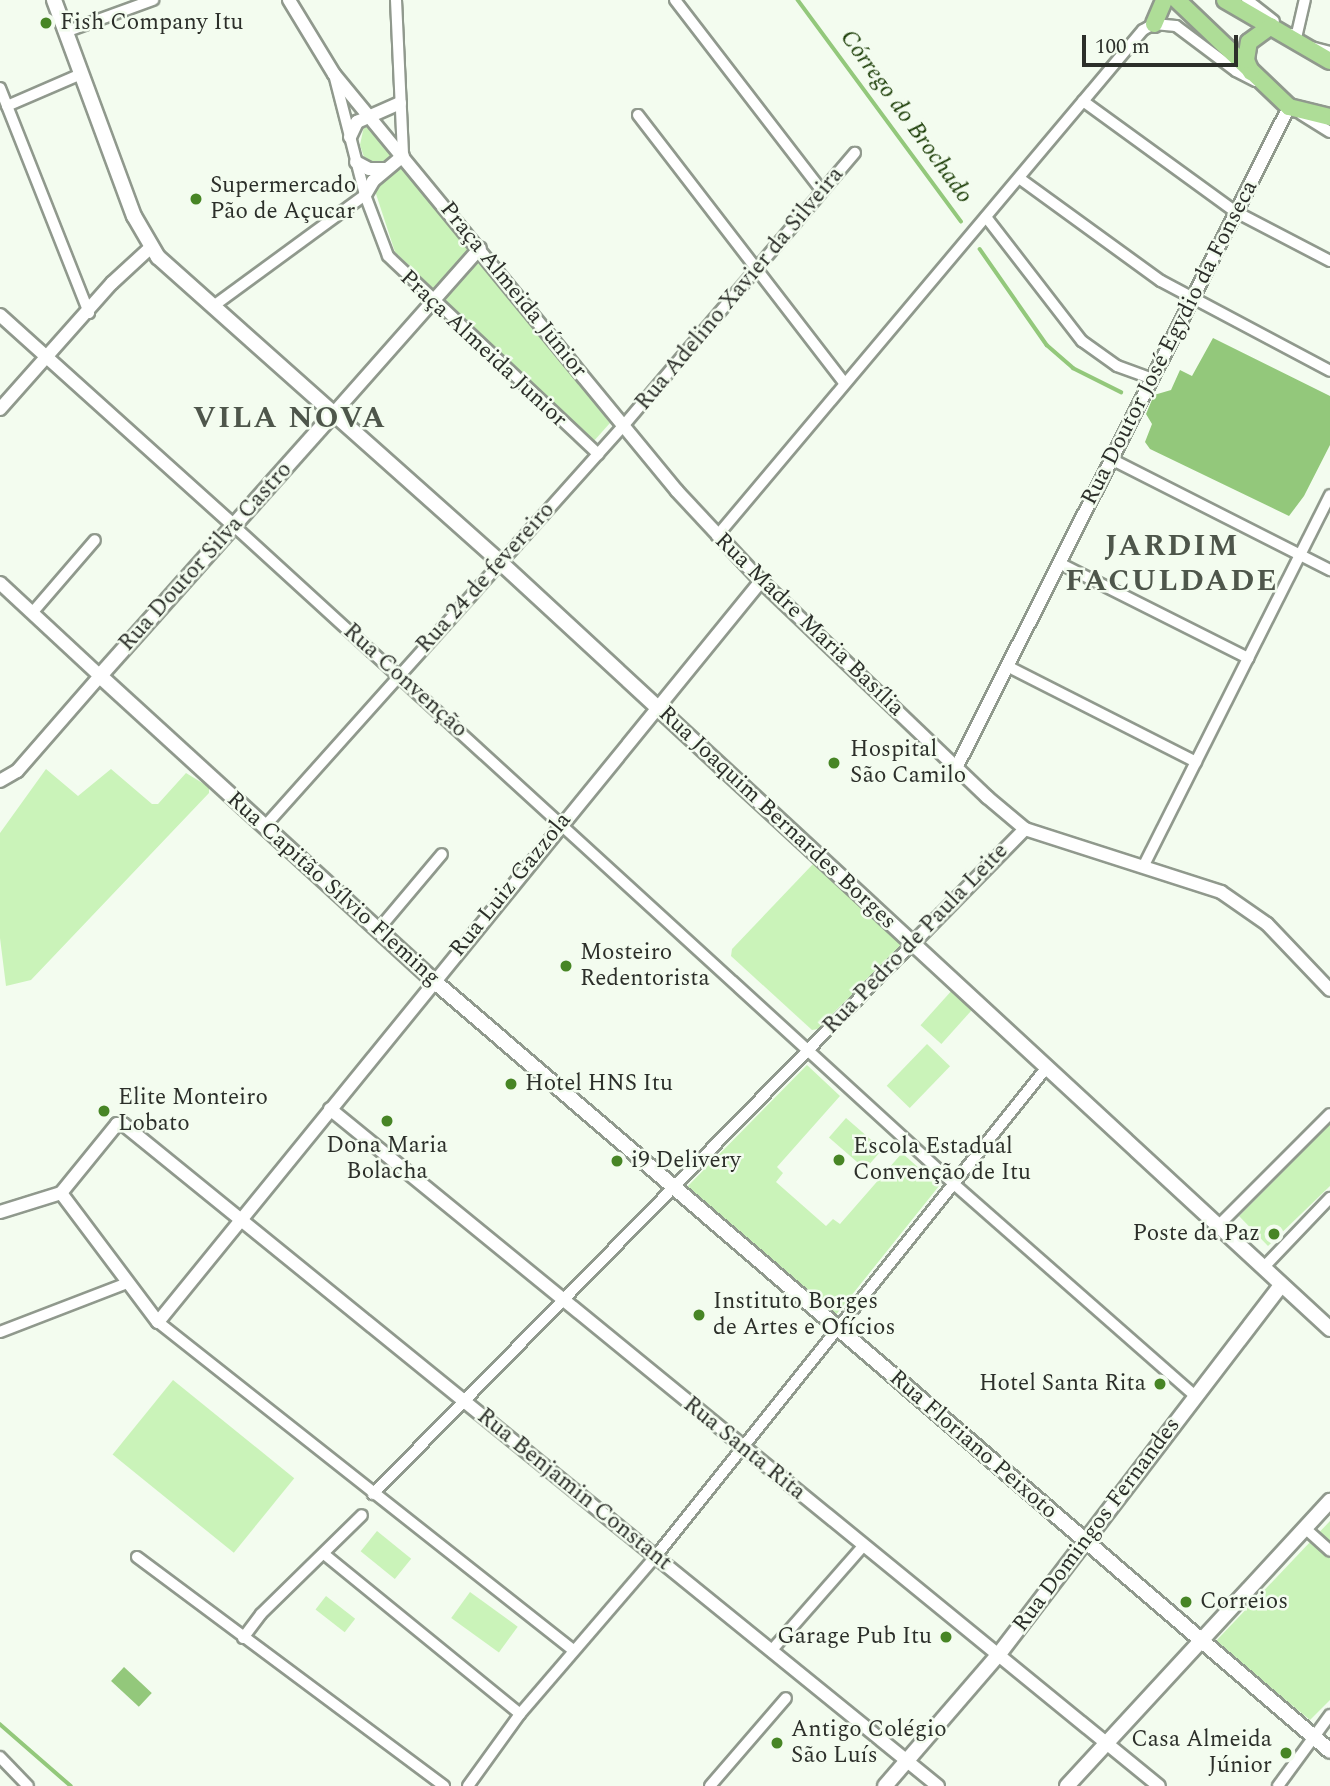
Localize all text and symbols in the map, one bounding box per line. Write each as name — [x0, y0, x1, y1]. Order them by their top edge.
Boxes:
place label: Fish Company Itu — [60, 9, 243, 37]
marker: Fish Company Itu — [38, 15, 54, 31]
scale bar — [1085, 21, 1241, 65]
water label: Córrego do Brochado — [833, 25, 979, 209]
text: 100 m — [1095, 31, 1150, 63]
street label: Rua Adelino Xavier da Silveira — [630, 162, 850, 416]
place label: Supermercado Pão de Açucar — [210, 172, 356, 226]
street label: Rua Doutor José Egydio da Fonseca — [1076, 176, 1264, 510]
marker: Supermercado Pão de Açucar — [188, 191, 204, 207]
street label: Praça Almeida Júnior — [434, 196, 592, 384]
street label: Praça Almeida Junior — [394, 264, 572, 434]
district label: VILA NOVA — [194, 400, 386, 436]
street label: Rua Doutor Silva Castro — [114, 457, 298, 657]
street label: Rua 24 de fevereiro — [411, 497, 561, 659]
street label: Rua Madre Maria Basília — [709, 527, 909, 723]
district label: JARDIM FACULDADE — [1066, 528, 1278, 598]
street label: Rua Convenção — [337, 618, 473, 744]
street label: Rua Joaquim Bernardes Borges — [652, 700, 902, 936]
place label: Hospital São Camilo — [850, 736, 966, 790]
marker: Hospital São Camilo — [824, 753, 844, 773]
street label: Rua Capitão Sílvio Fleming — [221, 786, 445, 992]
street label: Rua Luiz Gazzola — [444, 807, 578, 963]
street label: Rua Pedro de Paula Leite — [818, 838, 1014, 1040]
place label: Mosteiro Redentorista — [580, 939, 710, 993]
marker: Mosteiro Redentorista — [558, 958, 574, 974]
place label: Hotel HNS Itu — [525, 1070, 673, 1098]
marker: Hotel HNS Itu — [503, 1076, 519, 1092]
place label: Elite Monteiro Lobato — [118, 1084, 268, 1138]
marker: Elite Monteiro Lobato — [96, 1103, 112, 1119]
marker: Dona Maria Bolacha — [379, 1113, 395, 1129]
place label: Dona Maria Bolacha — [326, 1132, 448, 1186]
place label: Escola Estadual Convenção de Itu — [853, 1133, 1031, 1187]
place label: i9 Delivery — [631, 1147, 741, 1175]
marker: Escola Estadual Convenção de Itu — [831, 1152, 847, 1168]
marker: i9 Delivery — [609, 1153, 625, 1169]
place label: Poste da Paz — [1132, 1220, 1260, 1248]
marker: Poste da Paz — [1266, 1226, 1282, 1242]
place label: Instituto Borges de Artes e Ofícios — [713, 1288, 895, 1342]
marker: Instituto Borges de Artes e Ofícios — [691, 1307, 707, 1323]
street label: Rua Floriano Peixoto — [883, 1364, 1063, 1526]
place label: Hotel Santa Rita — [979, 1370, 1146, 1398]
marker: Hotel Santa Rita — [1152, 1376, 1168, 1392]
street label: Rua Santa Rita — [677, 1391, 811, 1507]
street label: Rua Benjamin Constant — [471, 1403, 677, 1577]
street label: Rua Domingos Fernandes — [1007, 1412, 1187, 1638]
place label: Correios — [1200, 1588, 1288, 1616]
marker: Correios — [1178, 1594, 1194, 1610]
place label: Garage Pub Itu — [777, 1623, 932, 1651]
marker: Garage Pub Itu — [938, 1629, 954, 1645]
place label: Antigo Colégio São Luís — [791, 1716, 947, 1770]
place label: Casa Almeida Júnior — [1131, 1726, 1272, 1780]
marker: Antigo Colégio São Luís — [769, 1735, 785, 1751]
marker: Casa Almeida Júnior — [1278, 1745, 1294, 1761]

